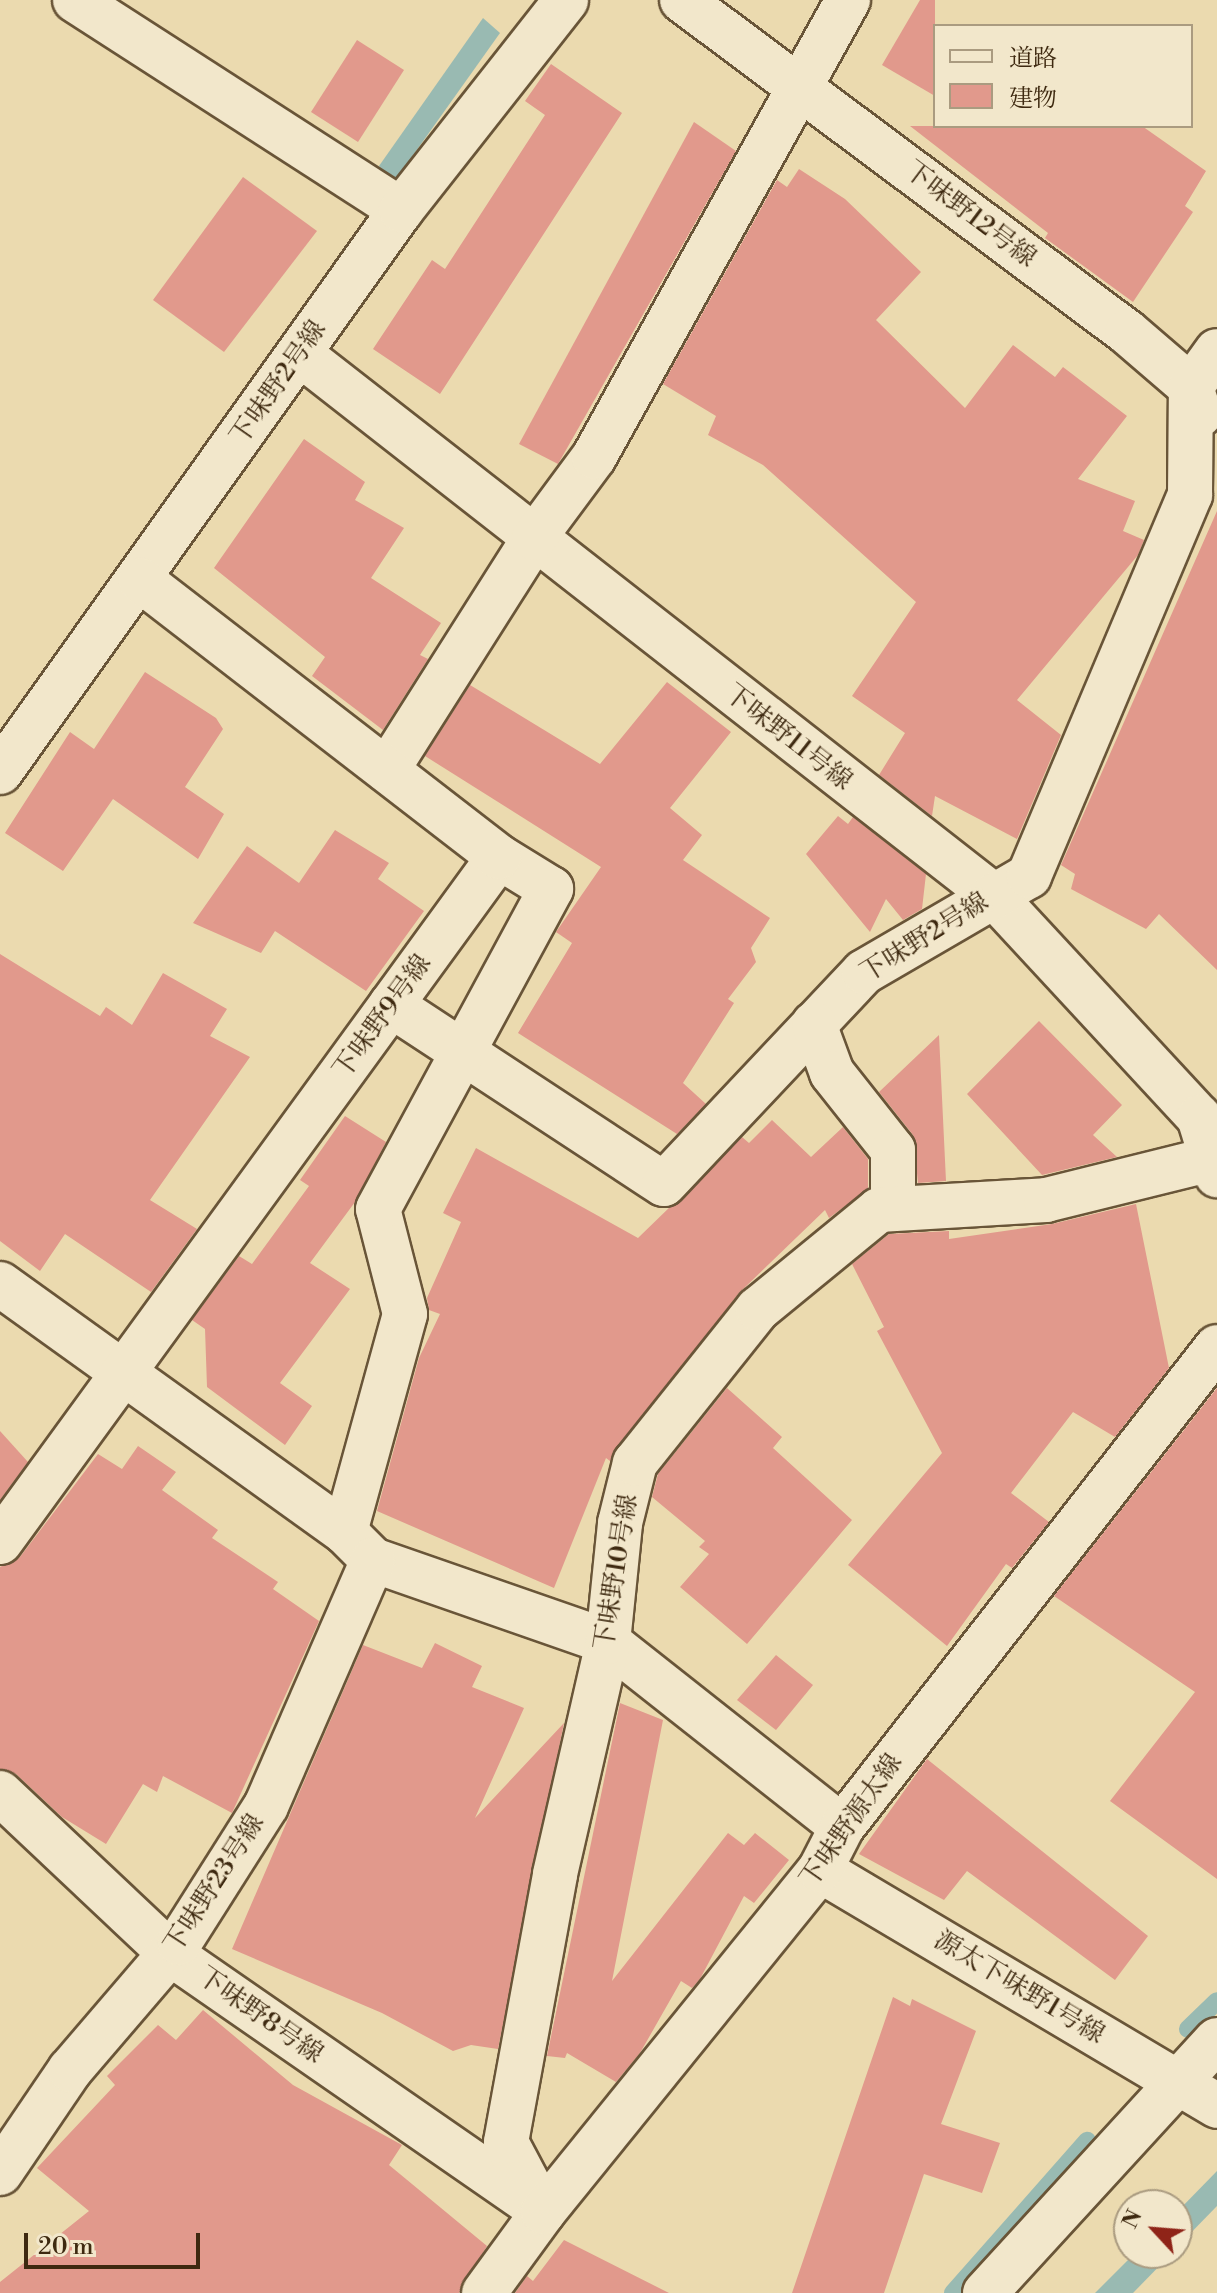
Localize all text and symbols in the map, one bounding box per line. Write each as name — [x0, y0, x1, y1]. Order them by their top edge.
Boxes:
legend — [933, 24, 1193, 128]
text: 道路 — [1009, 44, 1057, 74]
text: 建物 — [1009, 84, 1057, 114]
street label: 下味野12号線 — [898, 155, 1042, 275]
street label: 下味野2号線 — [225, 315, 333, 451]
street label: 下味野11号線 — [718, 679, 858, 797]
street label: 下味野2号線 — [855, 886, 995, 990]
street label: 下味野9号線 — [328, 949, 438, 1085]
street label: 下味野10号線 — [589, 1492, 645, 1652]
street label: 下味野源太線 — [794, 1748, 910, 1894]
street label: 下味野23号線 — [159, 1809, 271, 1959]
street label: 源太下味野1号線 — [928, 1925, 1110, 2051]
street label: 下味野8号線 — [191, 1961, 329, 2071]
north arrow — [1113, 2189, 1193, 2269]
text: N — [1117, 2205, 1149, 2233]
scale bar — [28, 2217, 204, 2267]
text: 20 m — [38, 2232, 94, 2262]

